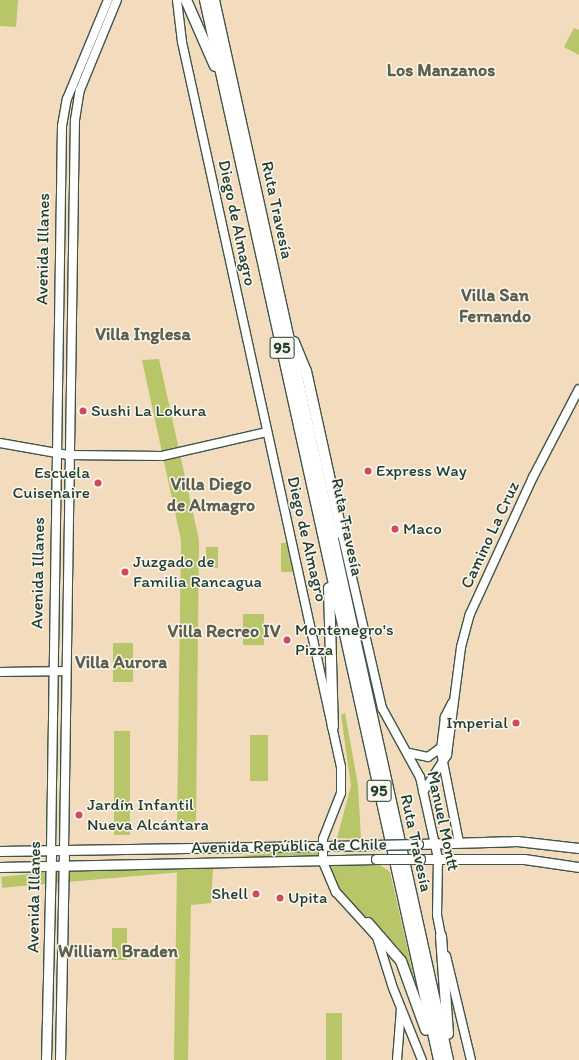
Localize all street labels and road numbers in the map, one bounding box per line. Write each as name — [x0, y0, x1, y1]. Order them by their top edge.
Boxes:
street label: Diego de Almagro — [214, 158, 260, 288]
street label: Ruta Travesía — [257, 159, 297, 261]
street label: Avenida Illanes — [32, 193, 54, 305]
road number: 95 — [269, 334, 295, 362]
street label: Diego de Almagro — [283, 474, 331, 604]
street label: Ruta Travesía — [327, 476, 367, 578]
street label: Camino La Cruz — [456, 478, 524, 592]
street label: Avenida Illanes — [27, 517, 49, 629]
street label: Manuel Montt — [422, 769, 464, 873]
road number: 95 — [366, 777, 392, 805]
street label: Ruta Travesía — [396, 792, 436, 894]
street label: Avenida República de Chile — [191, 834, 387, 858]
street label: Avenida Illanes — [23, 841, 45, 953]

